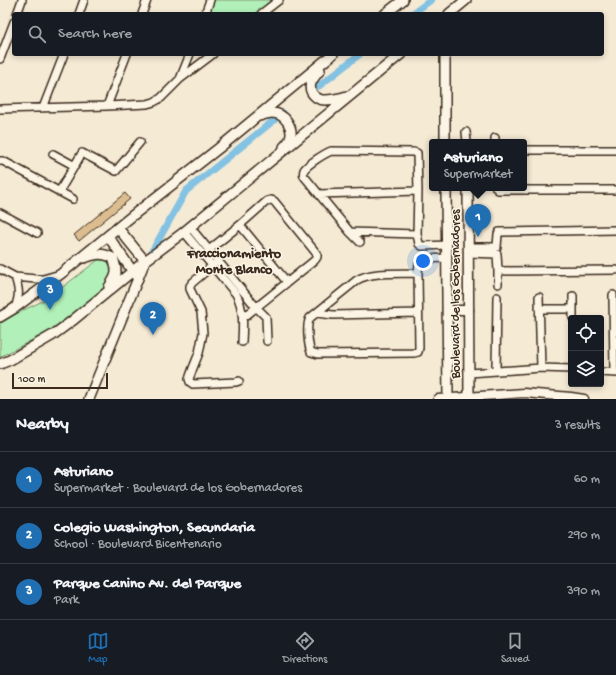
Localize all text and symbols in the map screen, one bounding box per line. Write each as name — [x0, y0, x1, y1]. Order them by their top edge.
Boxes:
search box — [12, 12, 604, 56]
icon: search — [26, 23, 48, 45]
text: Search here — [58, 25, 132, 43]
popup — [429, 139, 527, 191]
text: Asturiano — [444, 149, 503, 167]
text: Supermarket — [444, 167, 512, 182]
pin: 1 — [465, 204, 491, 237]
street label: Boulevard de los Gobernadores — [449, 208, 464, 380]
district label: Fraccionamiento Monte Blanco — [186, 246, 282, 279]
your location — [413, 251, 433, 271]
pin: 3 — [37, 277, 63, 310]
pin: 2 — [140, 302, 166, 335]
map controls — [568, 315, 604, 387]
button: locate — [568, 315, 604, 351]
button: layers — [568, 351, 604, 387]
scale bar — [12, 371, 108, 390]
text: 100 m — [18, 374, 45, 386]
text: Nearby — [16, 415, 69, 435]
text: 3 results — [555, 418, 600, 433]
text: Asturiano — [54, 463, 113, 481]
text: 1 — [26, 472, 32, 487]
text: 60 m — [574, 472, 600, 487]
text: Supermarket · Boulevard de los Gobernadores — [54, 481, 302, 496]
text: Colegio Washington, Secundaria — [54, 519, 255, 537]
text: 2 — [26, 528, 32, 543]
text: 290 m — [567, 528, 600, 543]
text: School · Boulevard Bicentenario — [54, 537, 222, 552]
text: Parque Canino Av. del Parque — [54, 575, 241, 593]
text: 3 — [26, 584, 32, 599]
text: 390 m — [567, 584, 600, 599]
text: Park — [54, 593, 79, 608]
tab: Map — [87, 630, 109, 666]
tab: Directions — [283, 630, 327, 666]
tab: Saved — [501, 630, 529, 666]

